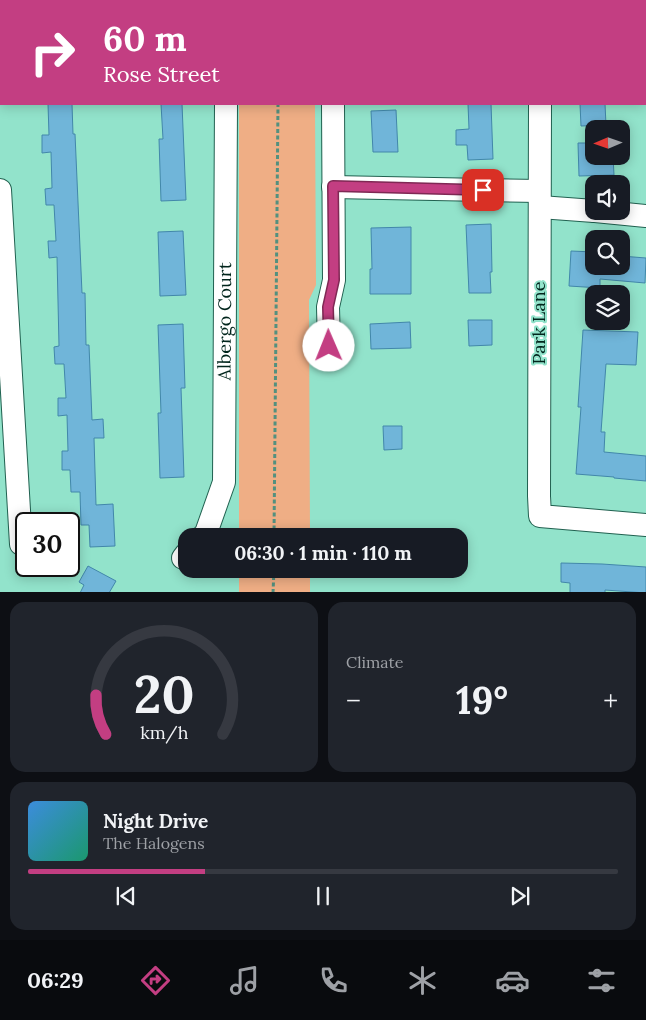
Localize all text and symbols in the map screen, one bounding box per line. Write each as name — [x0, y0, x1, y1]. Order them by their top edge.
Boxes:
text: 60 m — [103, 16, 187, 61]
icon: right — [20, 20, 85, 85]
text: Rose Street — [103, 60, 220, 88]
north arrow — [585, 120, 630, 165]
map controls — [585, 120, 630, 330]
pin — [462, 169, 504, 211]
button: sound — [585, 175, 630, 220]
icon: arrive — [469, 176, 497, 204]
button: search — [585, 230, 630, 275]
street label: Albergo Court — [213, 262, 236, 381]
street label: Park Lane — [527, 281, 550, 364]
button: layers — [585, 285, 630, 330]
position arrow — [302, 319, 354, 371]
speed limit sign: 30 — [15, 512, 80, 577]
text: 06:30 · 1 min · 110 m — [234, 541, 412, 565]
text: Climate — [346, 652, 403, 672]
text: 20 — [134, 661, 194, 727]
text: 19° — [456, 676, 508, 724]
text: − — [346, 683, 361, 719]
text: + — [603, 683, 618, 719]
text: km/h — [140, 721, 188, 744]
text: Night Drive — [103, 809, 208, 833]
text: The Halogens — [103, 833, 205, 853]
icon: previous — [112, 882, 140, 910]
icon: pause — [309, 882, 337, 910]
icon: next — [506, 882, 534, 910]
icon: directions — [138, 963, 173, 998]
icon: music — [227, 963, 262, 998]
icon: phone — [316, 963, 351, 998]
icon: climate — [405, 963, 440, 998]
icon: car — [495, 963, 530, 998]
icon: filters — [584, 963, 619, 998]
text: 06:29 — [27, 966, 84, 994]

